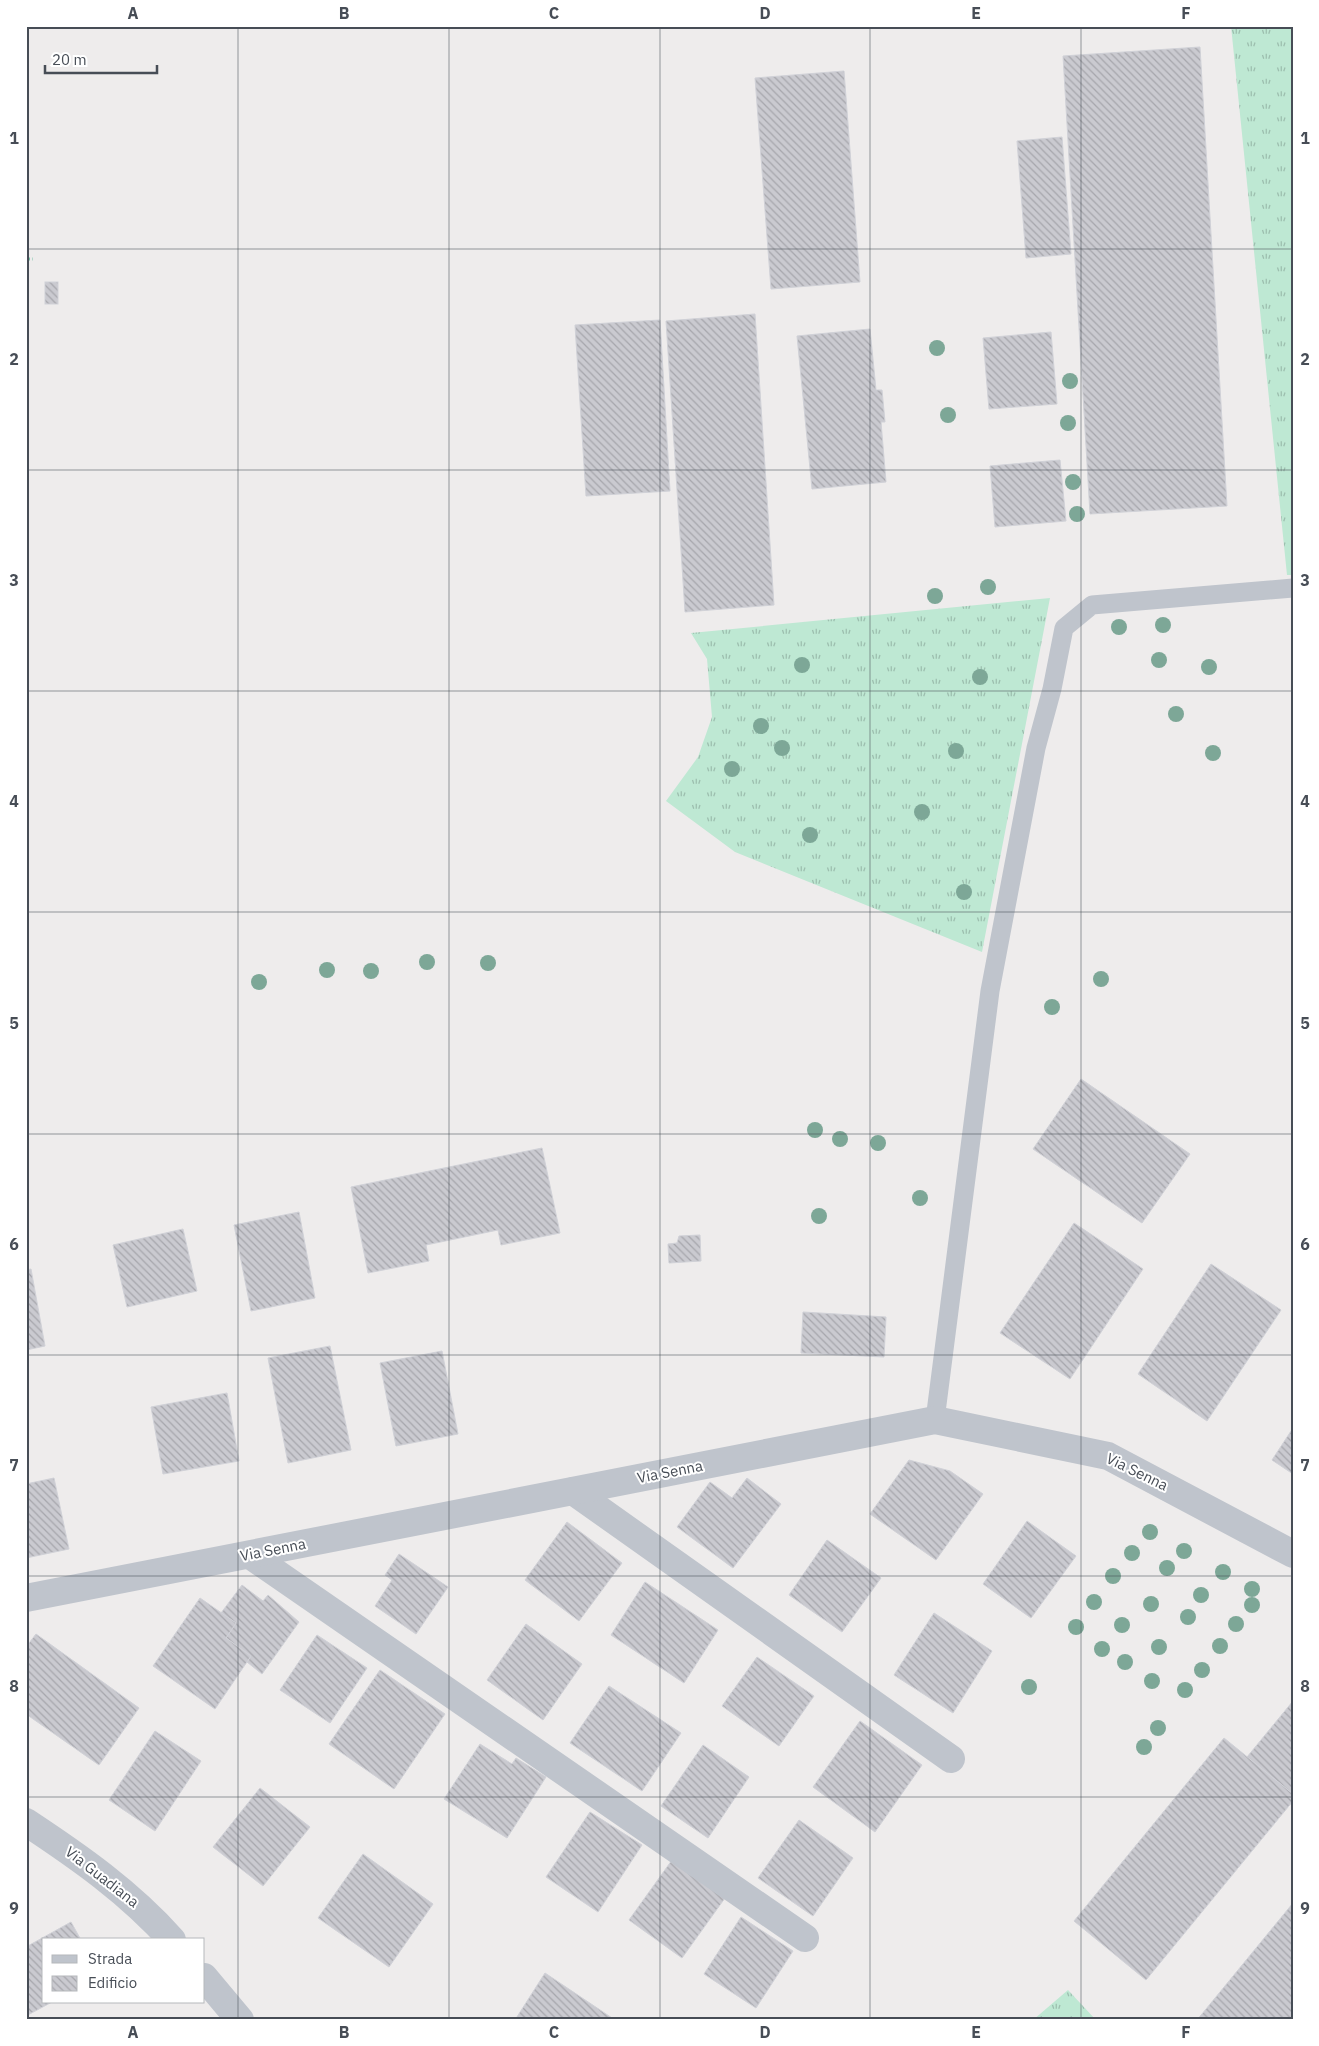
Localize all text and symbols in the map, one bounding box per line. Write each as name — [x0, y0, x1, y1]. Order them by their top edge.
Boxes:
text: A — [128, 3, 139, 23]
text: B — [339, 3, 350, 23]
text: C — [549, 3, 559, 23]
text: D — [759, 3, 771, 23]
text: E — [971, 3, 981, 23]
text: F — [1181, 3, 1191, 23]
scale bar — [45, 42, 158, 74]
text: 20 m — [52, 50, 87, 69]
text: 1 — [9, 128, 19, 148]
text: 1 — [1300, 128, 1310, 148]
text: 2 — [9, 349, 19, 369]
text: 2 — [1300, 349, 1310, 369]
text: 3 — [9, 570, 19, 590]
text: 3 — [1300, 570, 1310, 590]
text: 4 — [9, 791, 19, 811]
text: 4 — [1300, 791, 1310, 811]
text: 5 — [9, 1013, 19, 1033]
text: 5 — [1300, 1013, 1310, 1033]
text: 6 — [9, 1234, 19, 1254]
text: 6 — [1300, 1234, 1310, 1254]
street label: Via Senna — [1103, 1448, 1171, 1495]
text: 7 — [9, 1455, 19, 1475]
text: 7 — [1300, 1455, 1310, 1475]
street label: Via Senna — [635, 1456, 704, 1487]
street label: Via Senna — [238, 1534, 307, 1565]
text: 8 — [9, 1676, 19, 1696]
text: 8 — [1300, 1676, 1310, 1696]
street label: Via Guadiana — [62, 1842, 143, 1911]
text: 9 — [9, 1898, 19, 1918]
text: 9 — [1300, 1898, 1310, 1918]
legend — [42, 1938, 205, 2004]
text: Strada — [88, 1949, 132, 1968]
text: Edificio — [88, 1973, 137, 1992]
text: A — [128, 2022, 139, 2042]
text: B — [339, 2022, 350, 2042]
text: C — [549, 2022, 559, 2042]
text: D — [759, 2022, 771, 2042]
text: E — [971, 2022, 981, 2042]
text: F — [1181, 2022, 1191, 2042]

